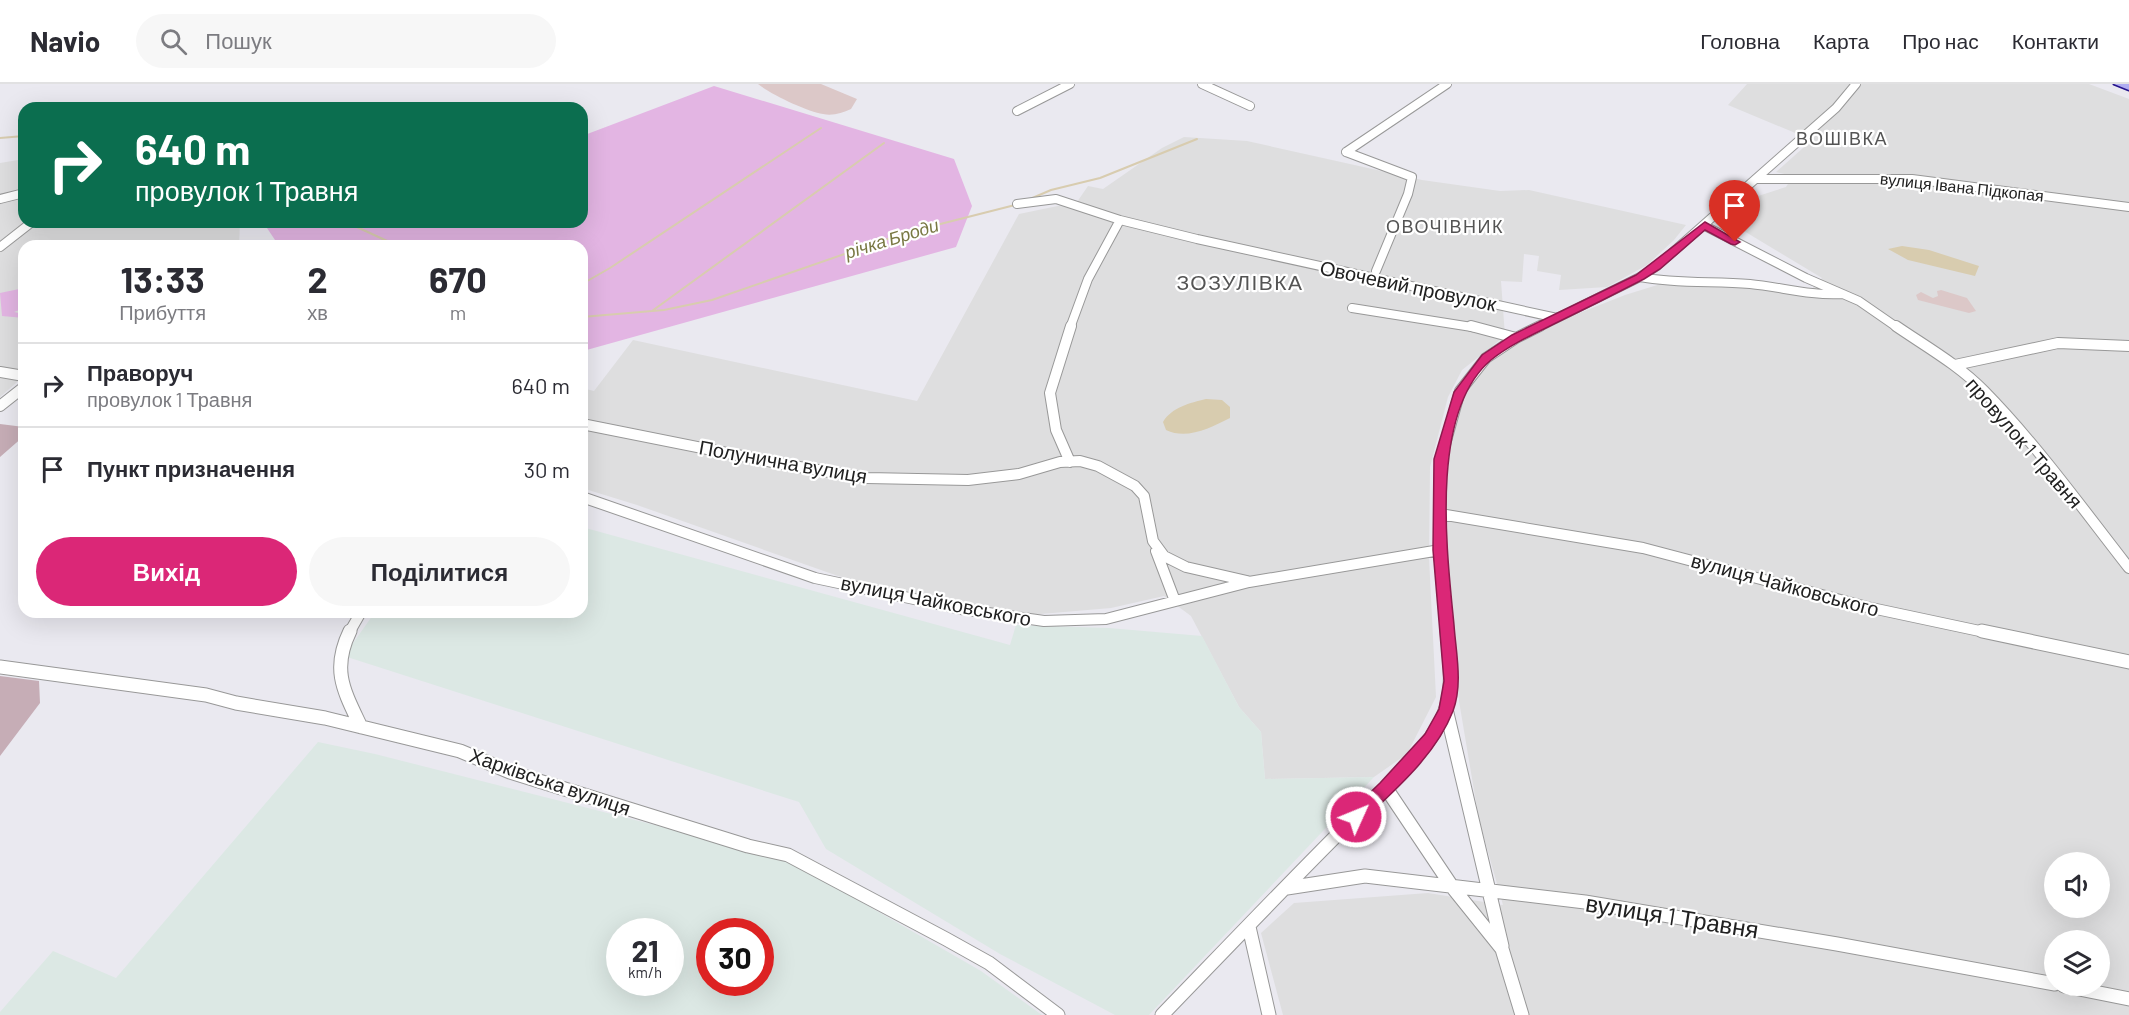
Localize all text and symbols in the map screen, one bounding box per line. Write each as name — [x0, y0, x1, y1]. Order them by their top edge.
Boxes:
search box — [136, 14, 556, 68]
text: Navio — [30, 24, 100, 58]
icon: search — [157, 25, 190, 58]
text: Пошук — [205, 27, 272, 53]
text: Головна — [1700, 28, 1780, 53]
text: Карта — [1813, 28, 1869, 53]
text: Про нас — [1902, 28, 1979, 53]
text: Контакти — [2012, 28, 2099, 53]
text: 640 m — [135, 123, 250, 173]
icon: right — [36, 126, 114, 204]
district label: ВОШІВКА — [1796, 127, 1888, 149]
street label: вулиця Івана Підкопая — [1879, 168, 2045, 205]
text: провулок 1 Травня — [135, 174, 358, 206]
pin — [1709, 180, 1760, 242]
icon: arrive — [1718, 189, 1751, 222]
water label: річка Броди — [841, 213, 941, 263]
district label: ОВОЧІВНИК — [1386, 215, 1504, 237]
street label: Овочевий провулок — [1318, 255, 1499, 315]
text: 13:33 — [121, 257, 205, 300]
text: 2 — [307, 257, 328, 300]
text: 670 — [429, 257, 487, 300]
district label: ЗОЗУЛІВКА — [1176, 269, 1304, 294]
text: Прибуття — [119, 300, 206, 324]
text: хв — [307, 300, 328, 324]
text: m — [450, 300, 466, 324]
text: Праворуч — [87, 359, 193, 385]
icon: right — [36, 369, 69, 402]
text: 640 m — [512, 372, 570, 398]
street label: провулок 1 Травня — [1961, 372, 2088, 513]
text: провулок 1 Травня — [87, 387, 252, 411]
street label: Полунична вулиця — [697, 434, 869, 488]
icon: arrive — [36, 453, 69, 486]
text: Пункт призначення — [87, 455, 295, 481]
text: 30 m — [524, 456, 570, 482]
button: Вихід — [36, 537, 297, 606]
button: Поділитися — [309, 537, 570, 606]
street label: вулиця Чайковського — [1689, 547, 1882, 621]
street label: вулиця Чайковського — [839, 570, 1033, 630]
street label: Харківська вулиця — [467, 742, 634, 820]
position arrow — [1324, 785, 1388, 849]
map controls — [2044, 852, 2110, 996]
button: sound — [2044, 852, 2110, 918]
street label: вулиця 1 Травня — [1584, 888, 1761, 944]
speed limit sign: 30 — [696, 918, 774, 996]
button: layers — [2044, 930, 2110, 996]
text: 21 — [631, 932, 659, 968]
text: km/h — [628, 963, 662, 981]

